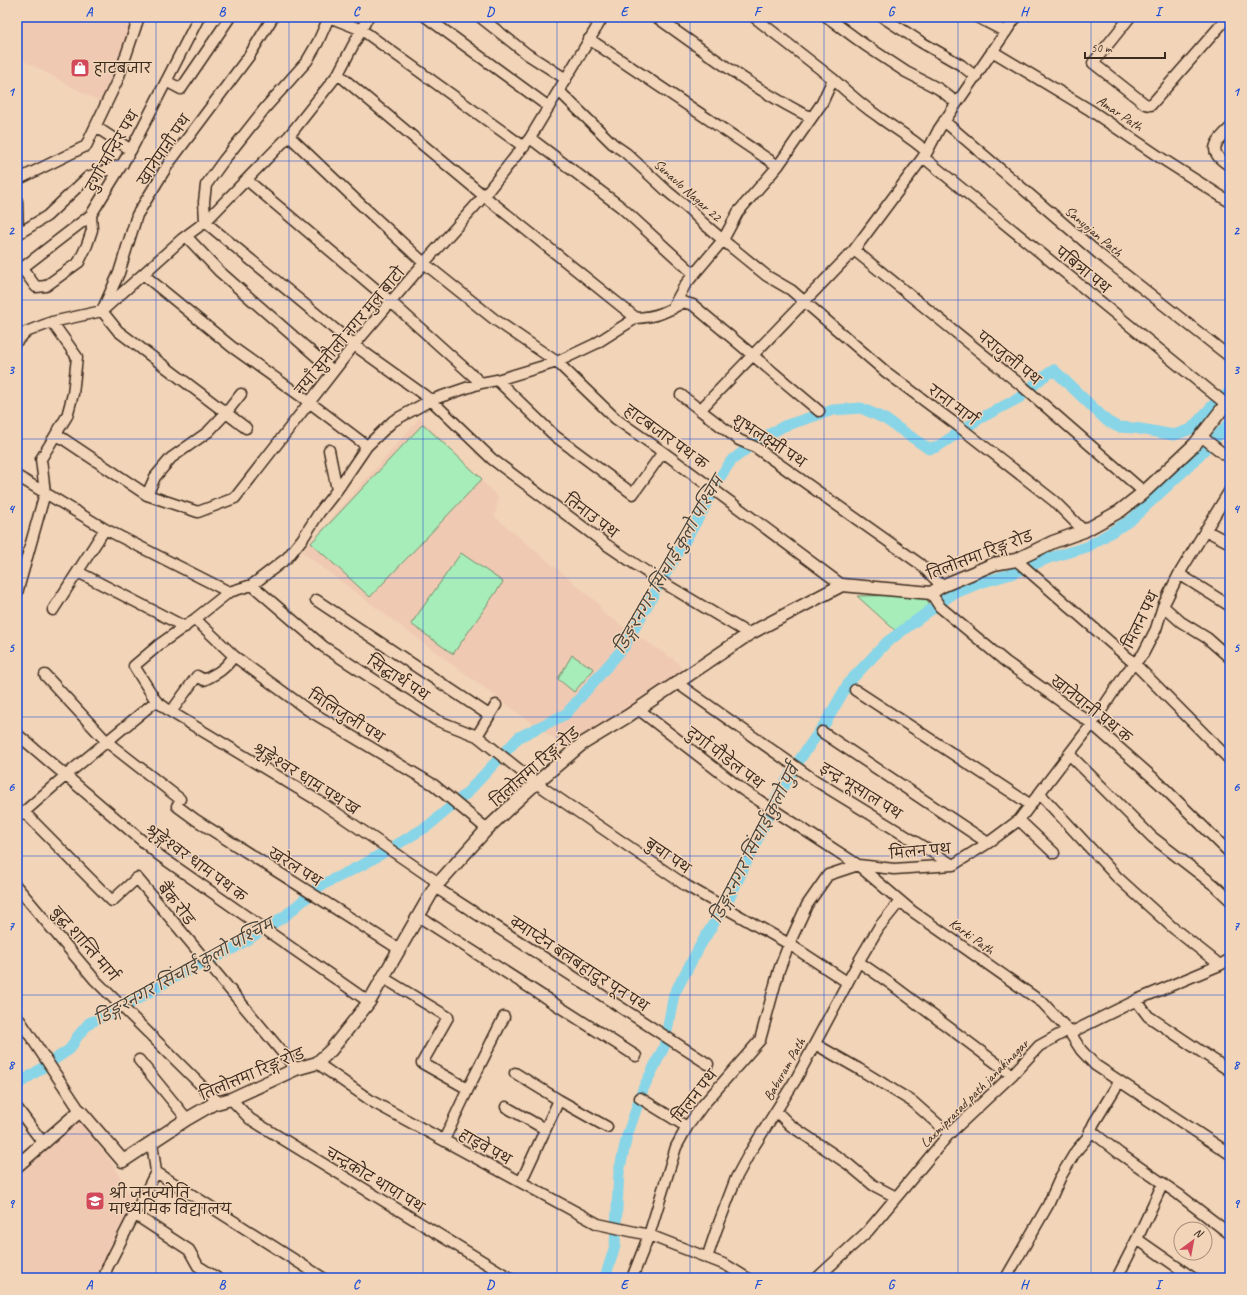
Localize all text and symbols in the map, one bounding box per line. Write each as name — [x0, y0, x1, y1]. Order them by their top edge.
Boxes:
text: A — [86, 4, 94, 20]
text: B — [219, 4, 227, 20]
text: C — [353, 4, 361, 20]
text: D — [486, 4, 495, 20]
text: E — [621, 4, 630, 20]
text: F — [754, 4, 763, 20]
text: G — [888, 4, 896, 20]
text: H — [1020, 4, 1030, 20]
text: I — [1155, 4, 1164, 20]
scale bar — [1085, 34, 1165, 60]
text: 50 m — [1091, 40, 1113, 56]
shop icon: हाटबजार — [69, 57, 91, 79]
place label: हाटबजार — [93, 60, 153, 77]
text: 1 — [8, 84, 16, 100]
text: 1 — [1233, 84, 1241, 100]
street label: Amar Path — [1093, 92, 1147, 136]
street label: दुर्गा मन्दिर पथ — [79, 106, 146, 198]
street label: खानेपानी पथ — [131, 109, 195, 190]
street label: Sunaulo Nagar 22 — [650, 156, 726, 226]
street label: Sanyojan Path — [1061, 202, 1126, 261]
text: 2 — [8, 223, 15, 239]
text: 2 — [1233, 223, 1240, 239]
street label: पबित्रा पथ — [1051, 240, 1116, 298]
street label: नयाँ सुनौलो नगर मुल बाटो — [288, 260, 412, 401]
street label: पराजुली पथ — [971, 325, 1046, 392]
text: 3 — [8, 362, 15, 378]
text: 3 — [1233, 362, 1240, 378]
street label: राना मार्ग — [924, 378, 984, 430]
street label: हाटबजार पथ क — [620, 401, 711, 474]
street label: शुभलक्ष्मी पथ — [728, 409, 811, 473]
water label: डिङ्गरनगर सिंचाई कुलो पश्चिम — [608, 468, 731, 658]
street label: तिनाउ पथ — [560, 488, 623, 542]
text: 4 — [8, 501, 16, 517]
text: 4 — [1233, 501, 1241, 517]
street label: तिलोत्तमा रिङ्ग रोड — [923, 524, 1036, 585]
street label: मिलन पथ — [1117, 587, 1163, 653]
text: 5 — [8, 640, 15, 656]
text: 5 — [1233, 640, 1240, 656]
street label: सिद्धार्थ पथ — [363, 649, 434, 705]
street label: खानेपानी पथ क — [1046, 670, 1137, 747]
street label: मिलिजुली पथ — [302, 683, 389, 749]
street label: दुर्गा पौडेल पथ — [680, 719, 770, 796]
street label: तिलोत्तमा रिङ्ग रोड — [484, 721, 584, 812]
street label: श्रृङ्गेश्वर धाम पथ ख — [249, 736, 366, 821]
water label: डिङ्गरनगर सिंचाई कुलो पुर्व — [705, 757, 807, 927]
street label: इन्द्र भूसाल पथ — [814, 759, 905, 826]
text: 6 — [8, 779, 15, 795]
text: 6 — [1233, 779, 1240, 795]
street label: श्रृङ्गेश्वर धाम पथ क — [141, 817, 253, 908]
street label: बुचा पथ — [639, 835, 694, 881]
street label: मिलन पथ — [887, 837, 952, 863]
street label: खरेल पथ — [264, 841, 327, 891]
street label: बैंक रोड — [153, 877, 201, 929]
street label: बुद्ध शान्ति मार्ग — [46, 901, 125, 987]
street label: क्याप्टेन बलबहादुर पून पथ — [504, 909, 655, 1019]
water label: डिङ्गरनगर सिंचाई कुलो पश्चिम — [90, 911, 281, 1030]
street label: Karki Path — [946, 914, 999, 959]
text: 7 — [8, 918, 15, 934]
text: 7 — [1233, 918, 1240, 934]
street label: Baburam Path — [760, 1034, 810, 1104]
street label: Laxmiprasad path janakinagar — [917, 1035, 1033, 1151]
street label: तिलोत्तमा रिङ्ग रोड — [195, 1041, 308, 1105]
text: 8 — [8, 1057, 16, 1073]
text: 8 — [1233, 1057, 1241, 1073]
street label: मिलन पथ — [667, 1064, 722, 1127]
street label: हाइवे पथ — [456, 1124, 516, 1169]
street label: चन्द्रकोट थापा पथ — [322, 1141, 429, 1217]
place label: श्री जनज्योति माध्यमिक विद्यालय — [108, 1182, 232, 1218]
school or university icon: श्री जनज्योति माध्यमिक विद्यालय — [84, 1190, 106, 1212]
text: 9 — [8, 1196, 15, 1212]
text: 9 — [1233, 1196, 1240, 1212]
north arrow — [1173, 1221, 1213, 1261]
text: N — [1192, 1225, 1207, 1241]
text: A — [86, 1277, 94, 1293]
text: B — [219, 1277, 227, 1293]
text: C — [353, 1277, 361, 1293]
text: D — [486, 1277, 495, 1293]
text: E — [621, 1277, 630, 1293]
text: F — [754, 1277, 763, 1293]
text: G — [888, 1277, 896, 1293]
text: H — [1020, 1277, 1030, 1293]
text: I — [1155, 1277, 1164, 1293]

